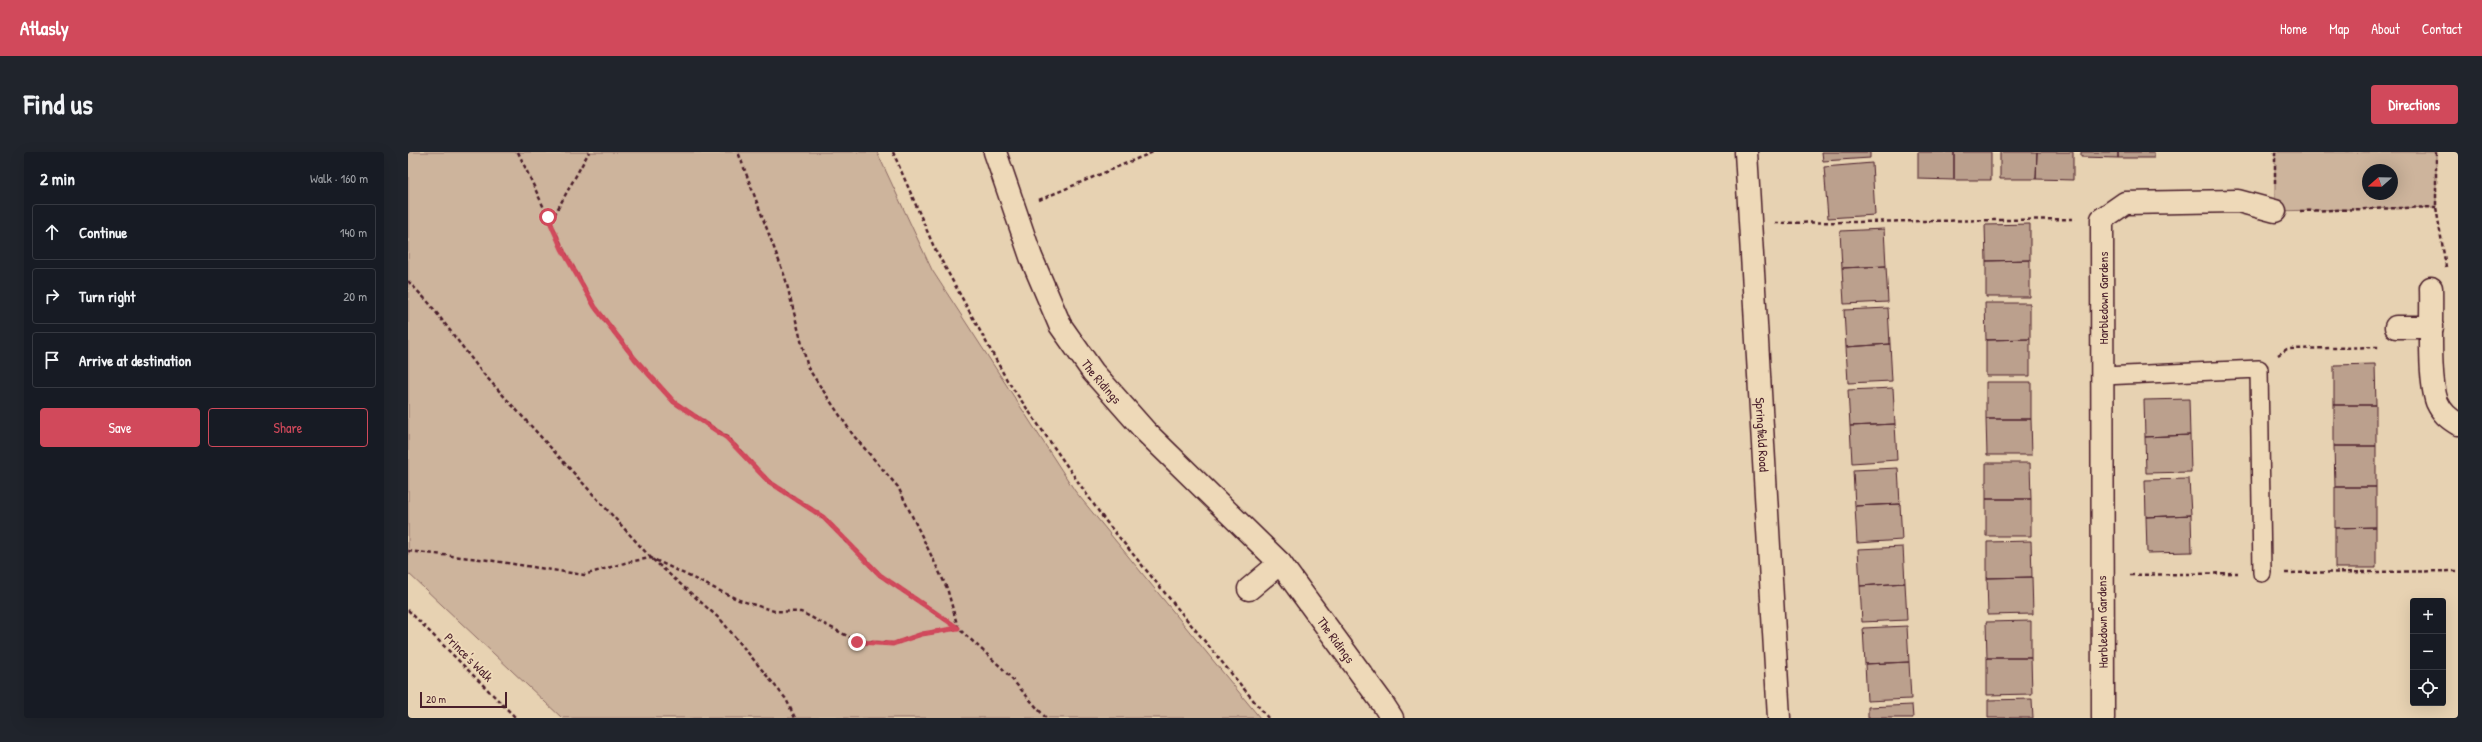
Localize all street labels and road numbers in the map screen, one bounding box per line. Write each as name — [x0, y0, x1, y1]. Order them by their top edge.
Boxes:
street label: Harbledown Gardens — [2094, 252, 2112, 344]
street label: The Ridings — [1078, 355, 1126, 407]
street label: Springfield Road — [1751, 397, 1774, 472]
street label: Harbledown Gardens — [2092, 575, 2112, 669]
street label: The Ridings — [1313, 613, 1359, 667]
street label: Prince's Walk — [441, 629, 498, 686]

